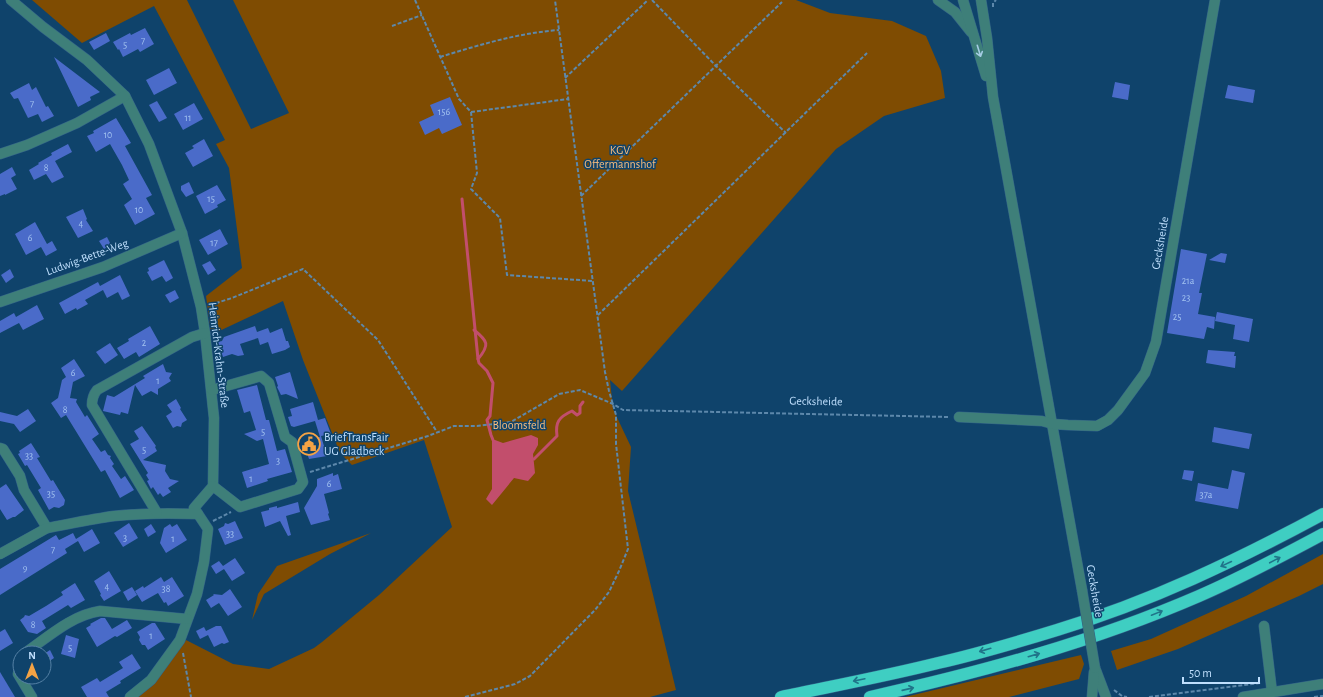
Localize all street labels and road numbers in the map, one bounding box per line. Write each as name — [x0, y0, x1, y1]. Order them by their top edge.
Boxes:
street label: Gecksheide — [1149, 216, 1171, 270]
street label: Ludwig-Bette-Weg — [44, 237, 130, 277]
street label: Heinrich-Krahn-Straße — [207, 302, 231, 408]
street label: Gecksheide — [789, 395, 843, 407]
street label: Gecksheide — [1084, 564, 1106, 618]

